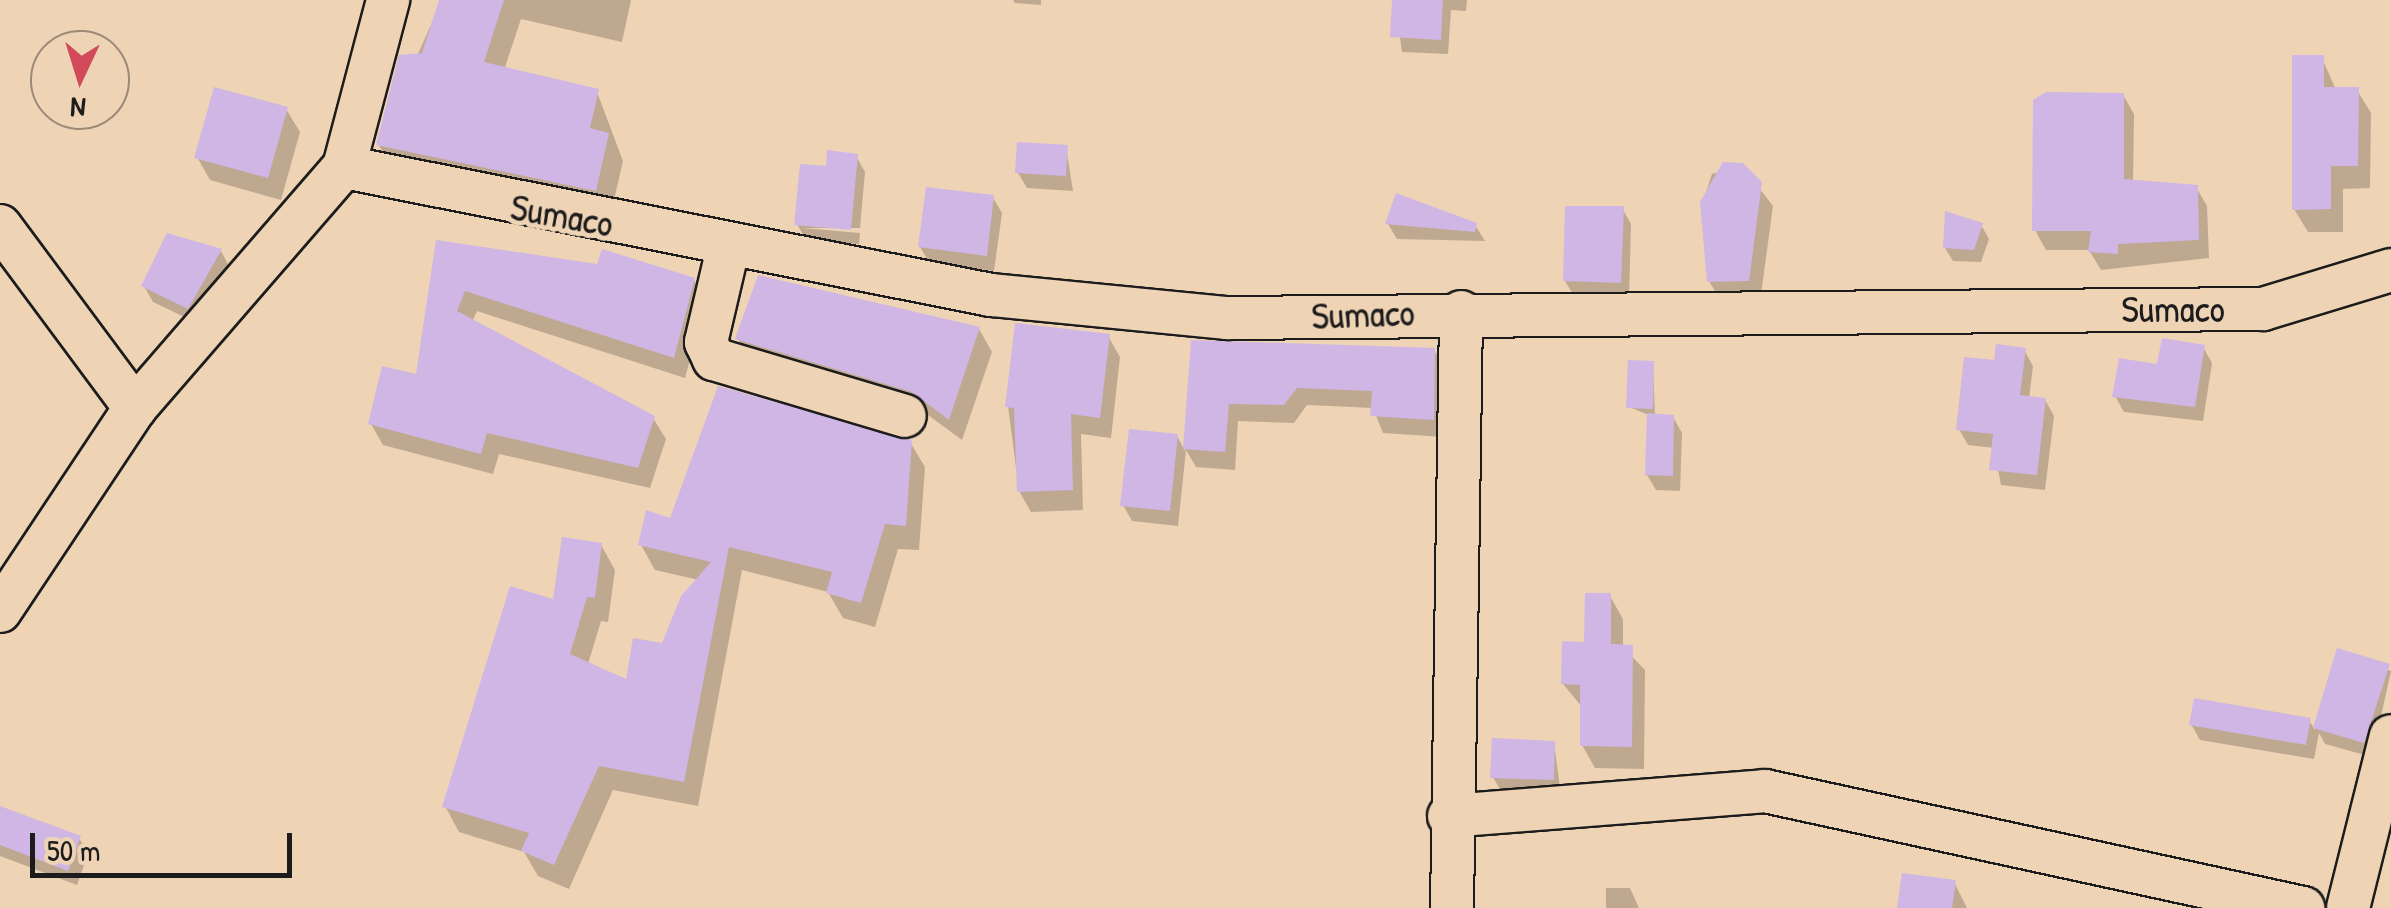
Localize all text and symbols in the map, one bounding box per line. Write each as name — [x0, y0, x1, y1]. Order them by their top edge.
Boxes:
north arrow — [30, 30, 130, 130]
text: N — [69, 88, 87, 127]
street label: Sumaco — [507, 184, 617, 246]
street label: Sumaco — [2121, 286, 2225, 332]
street label: Sumaco — [1311, 289, 1415, 339]
scale bar — [35, 813, 298, 875]
text: 50 m — [47, 830, 100, 870]

